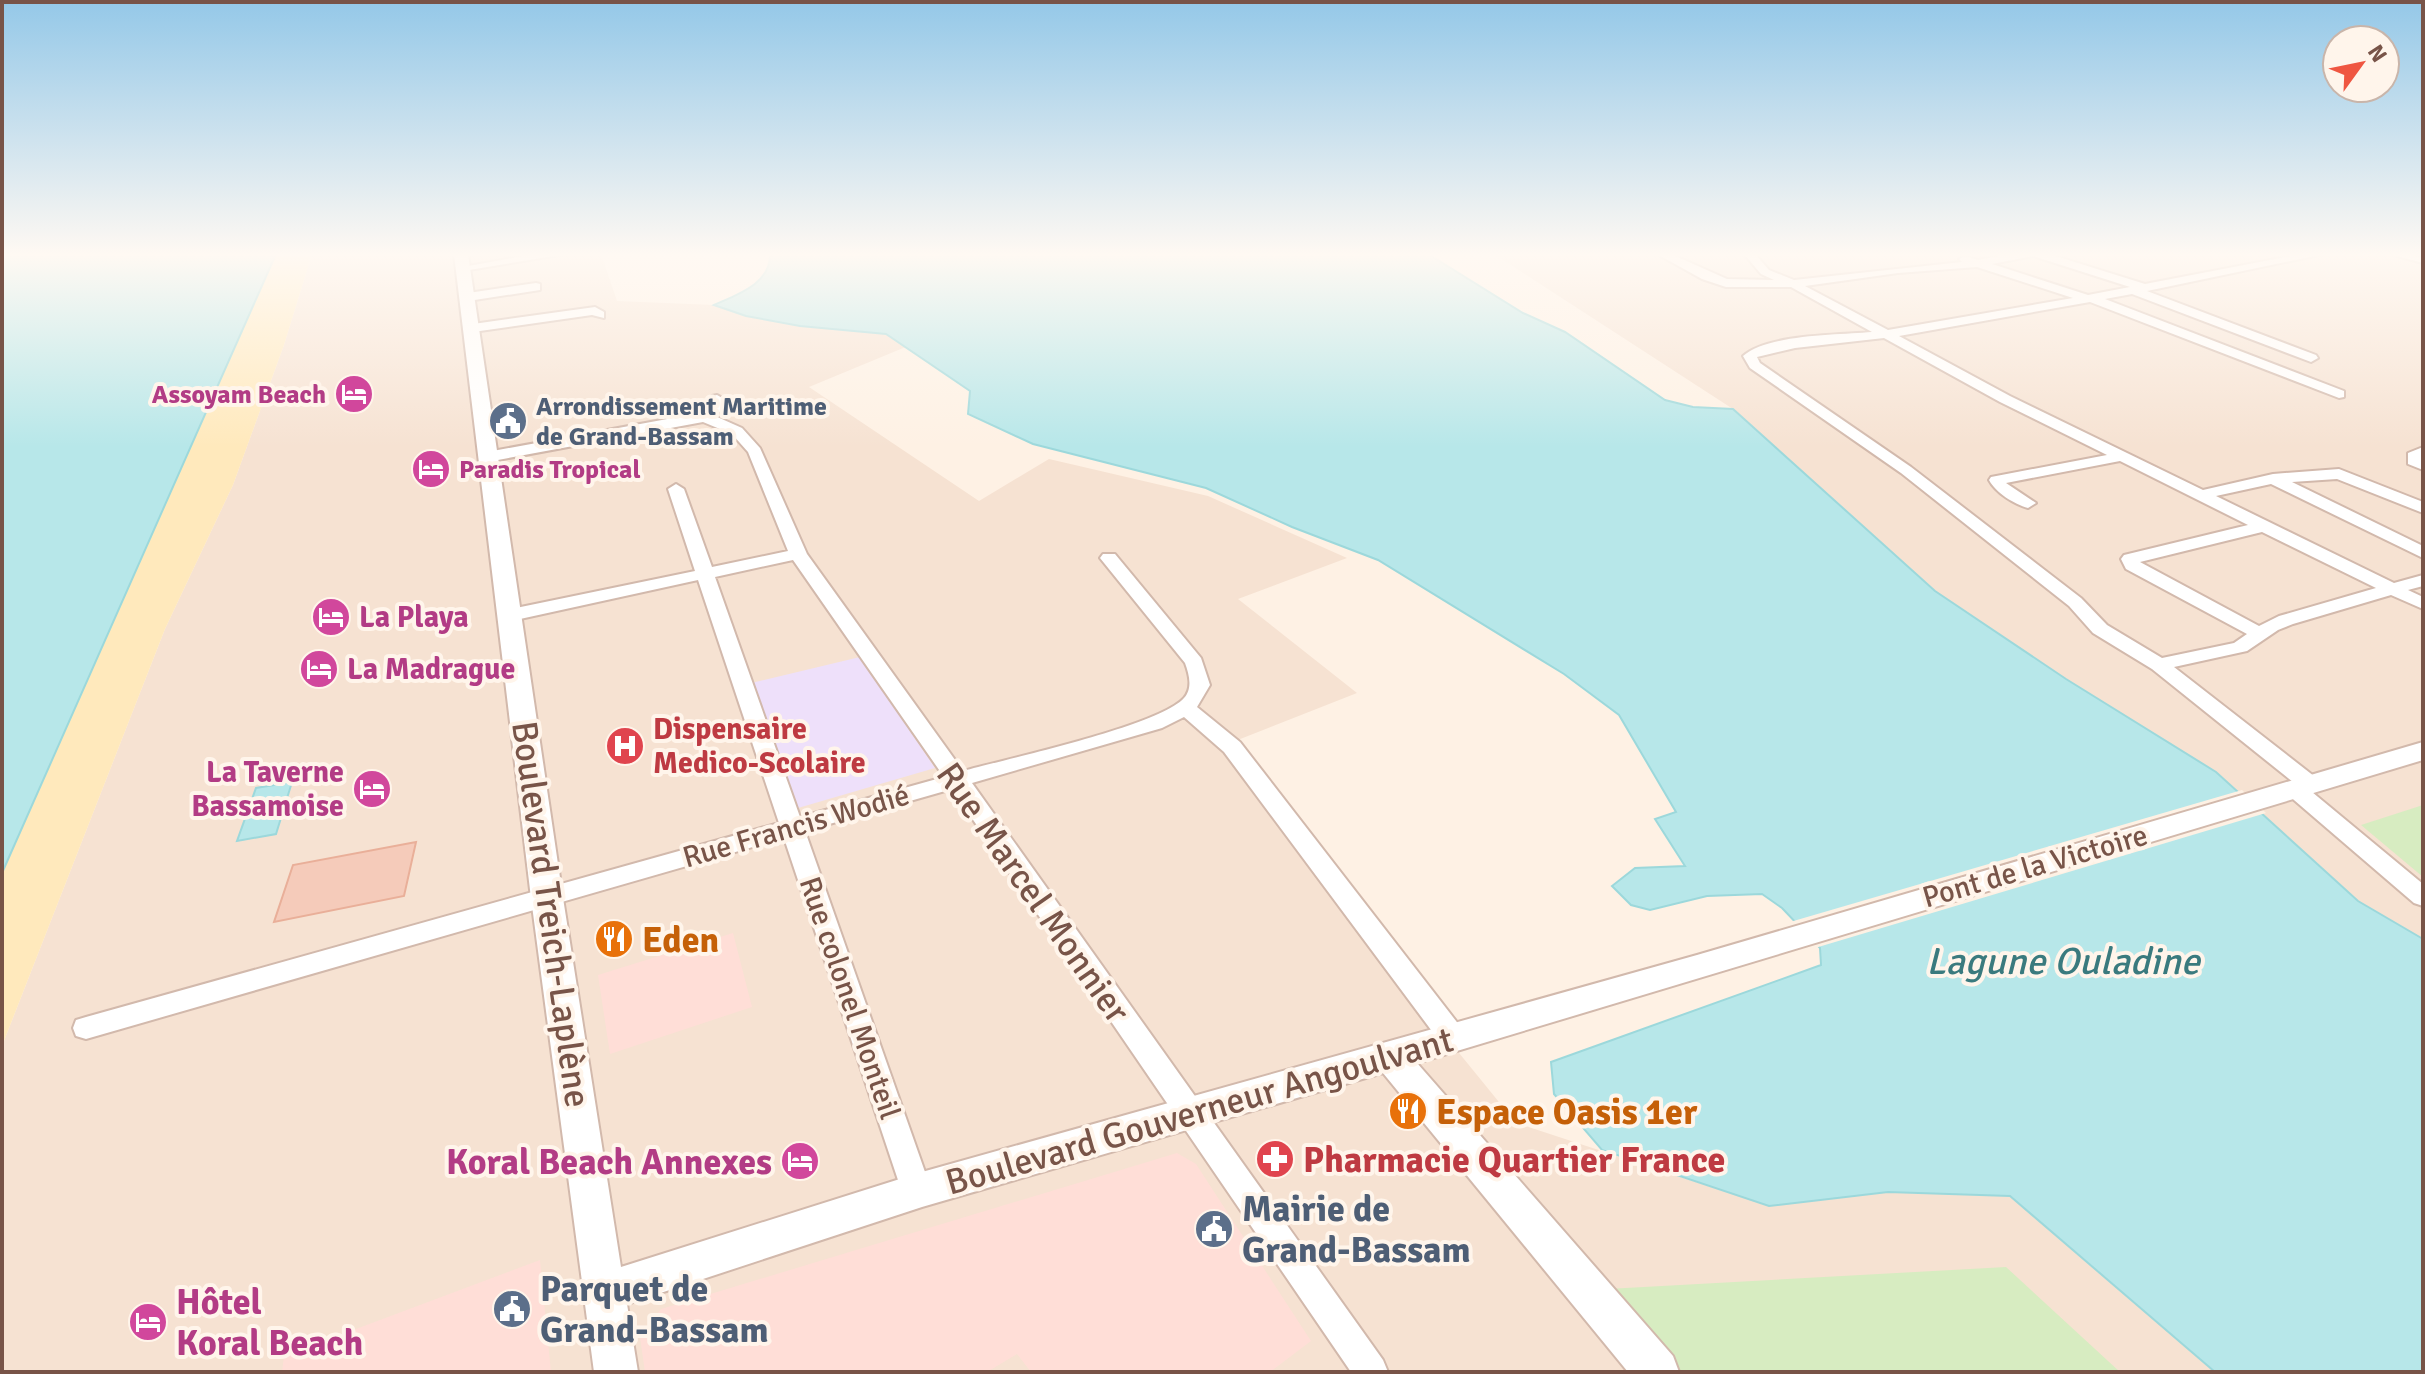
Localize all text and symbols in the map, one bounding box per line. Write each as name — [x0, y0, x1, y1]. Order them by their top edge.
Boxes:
north arrow — [2321, 24, 2401, 104]
text: N — [2362, 40, 2393, 67]
hotel icon: Assoyam Beach — [333, 373, 375, 415]
place label: Assoyam Beach — [152, 379, 326, 411]
place label: Arrondissement Maritime de Grand-Bassam — [536, 391, 827, 453]
public building icon: Arrondissement Maritime de Grand-Bassam — [487, 400, 529, 442]
hotel icon: Paradis Tropical — [410, 448, 452, 490]
place label: Paradis Tropical — [459, 454, 641, 486]
hotel icon: La Playa — [310, 596, 352, 638]
place label: La Playa — [359, 599, 469, 636]
hotel icon: La Madrague — [298, 648, 340, 690]
place label: La Madrague — [347, 651, 515, 688]
place label: Dispensaire Medico-Scolaire — [653, 711, 866, 782]
street label: Boulevard Treich-Laplène — [501, 718, 600, 1110]
hospital icon: Dispensaire Medico-Scolaire — [604, 725, 646, 767]
place label: La Taverne Bassamoise — [191, 754, 344, 825]
street label: Rue Marcel Monnier — [926, 754, 1140, 1032]
hotel icon: La Taverne Bassamoise — [351, 768, 393, 810]
street label: Rue Francis Wodié — [679, 776, 914, 876]
street label: Pont de la Victoire — [1918, 817, 2152, 916]
street label: Rue colonel Monteil — [791, 872, 908, 1124]
restaurant icon: Eden — [593, 918, 635, 960]
place label: Eden — [642, 918, 719, 963]
water label: Lagune Ouladine — [1926, 938, 2202, 985]
street label: Boulevard Gouverneur Angoulvant — [940, 1017, 1458, 1206]
restaurant icon: Espace Oasis 1er — [1387, 1090, 1429, 1132]
place label: Espace Oasis 1er — [1436, 1090, 1698, 1135]
pharmacy icon: Pharmacie Quartier France — [1254, 1138, 1296, 1180]
place label: Pharmacie Quartier France — [1303, 1138, 1725, 1183]
place label: Koral Beach Annexes — [446, 1140, 772, 1185]
hotel icon: Koral Beach Annexes — [779, 1140, 821, 1182]
place label: Mairie de Grand-Bassam — [1242, 1187, 1471, 1273]
public building icon: Mairie de Grand-Bassam — [1193, 1208, 1235, 1250]
place label: Parquet de Grand-Bassam — [540, 1267, 769, 1353]
place label: Hôtel Koral Beach — [176, 1280, 363, 1366]
public building icon: Parquet de Grand-Bassam — [491, 1288, 533, 1330]
hotel icon: Hôtel Koral Beach — [127, 1301, 169, 1343]

